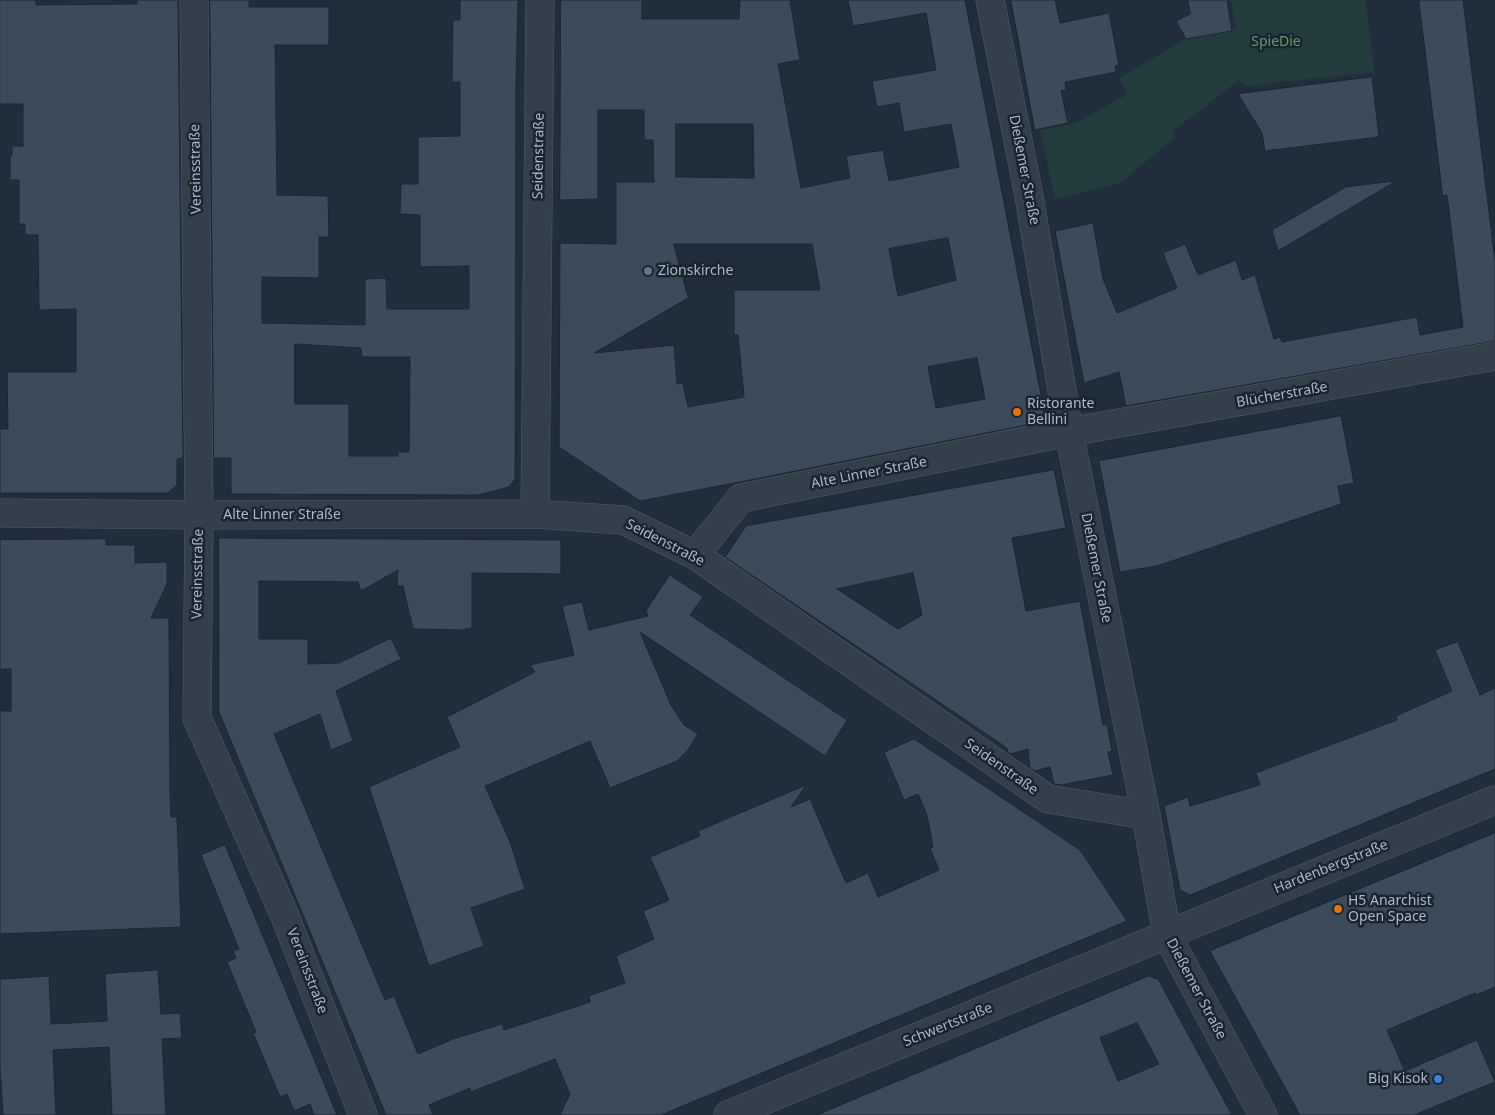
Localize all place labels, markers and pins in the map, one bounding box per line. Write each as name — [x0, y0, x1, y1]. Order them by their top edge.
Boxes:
place label: Zionskirche — [658, 263, 733, 279]
marker: Zionskirche — [642, 265, 654, 277]
place label: Ristorante Bellini — [1027, 396, 1095, 428]
marker: Ristorante Bellini — [1011, 406, 1023, 418]
place label: H5 Anarchist Open Space — [1348, 893, 1432, 926]
marker: H5 Anarchist Open Space — [1332, 903, 1344, 915]
place label: Big Kisok — [1368, 1071, 1428, 1087]
marker: Big Kisok — [1432, 1073, 1444, 1085]

